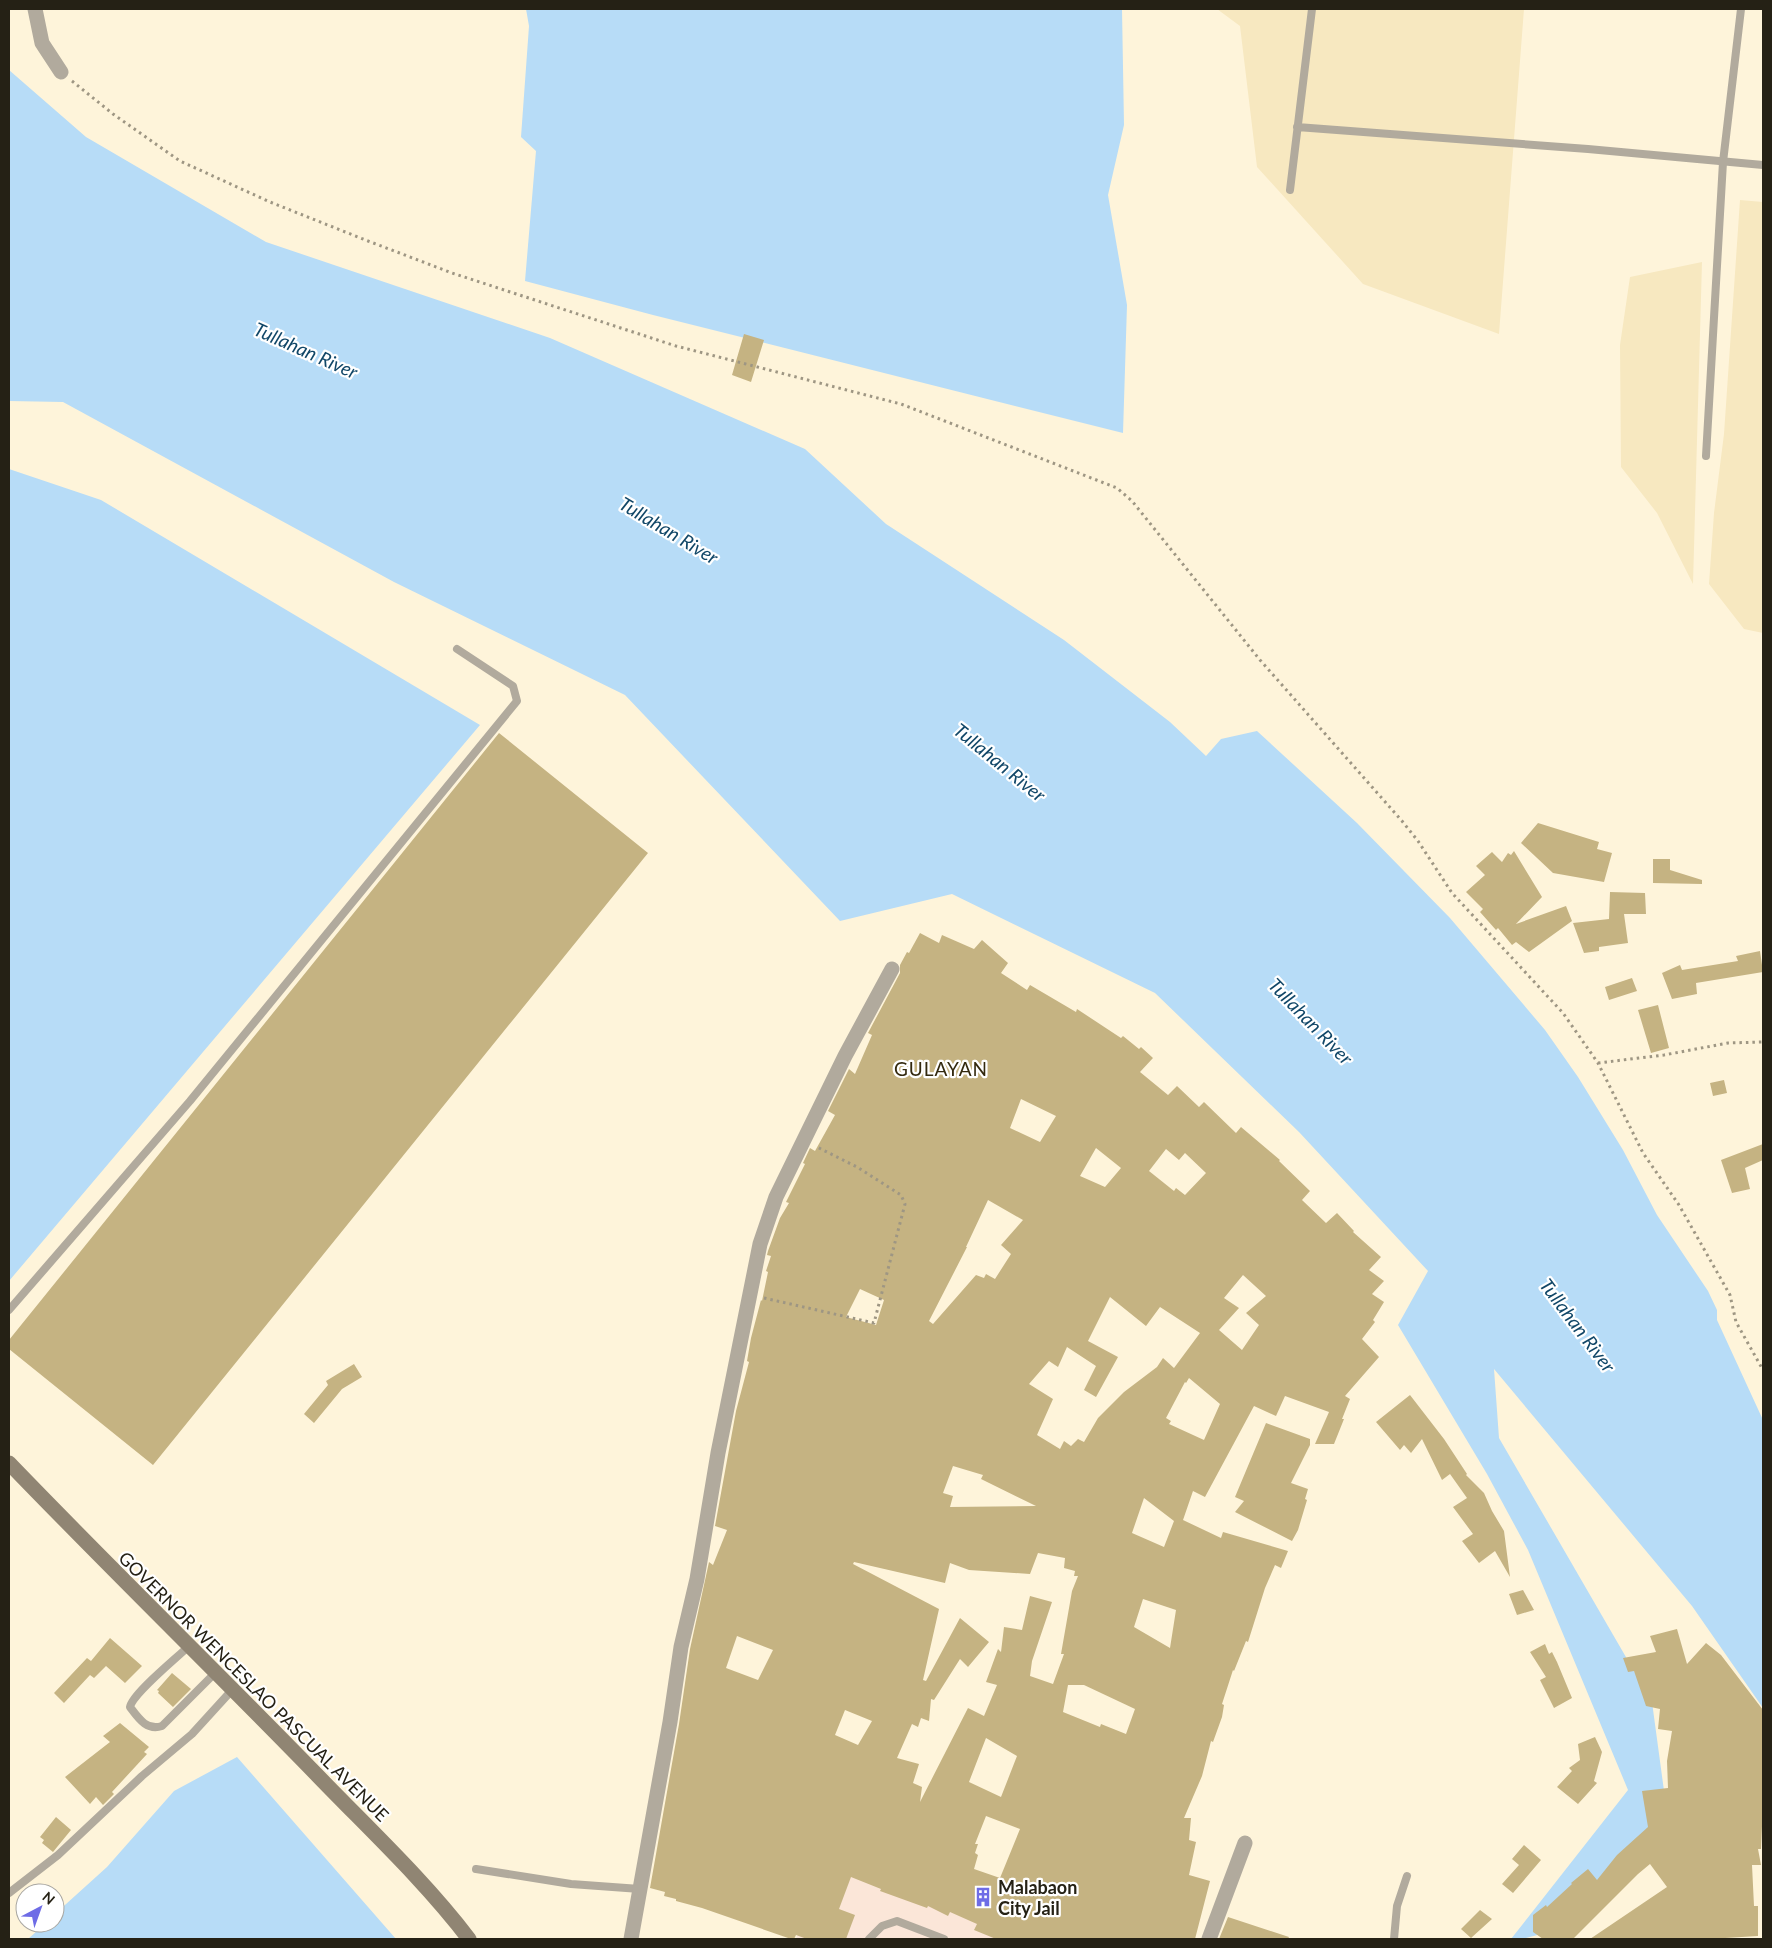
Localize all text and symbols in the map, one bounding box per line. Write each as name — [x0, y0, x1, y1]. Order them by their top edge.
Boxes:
water label: Tullahan River — [251, 317, 362, 383]
water label: Tullahan River — [615, 492, 723, 569]
water label: Tullahan River — [950, 718, 1051, 806]
water label: Tullahan River — [1264, 973, 1358, 1069]
district label: GULAYAN — [894, 1057, 988, 1080]
water label: Tullahan River — [1535, 1274, 1621, 1377]
street label: GOVERNOR WENCESLAO PASCUAL AVENUE — [114, 1546, 394, 1826]
place label: Malabaon City Jail — [998, 1876, 1077, 1919]
north arrow — [15, 1883, 65, 1933]
building icon: Malabaon City Jail — [972, 1886, 994, 1908]
text: N — [39, 1888, 59, 1908]

